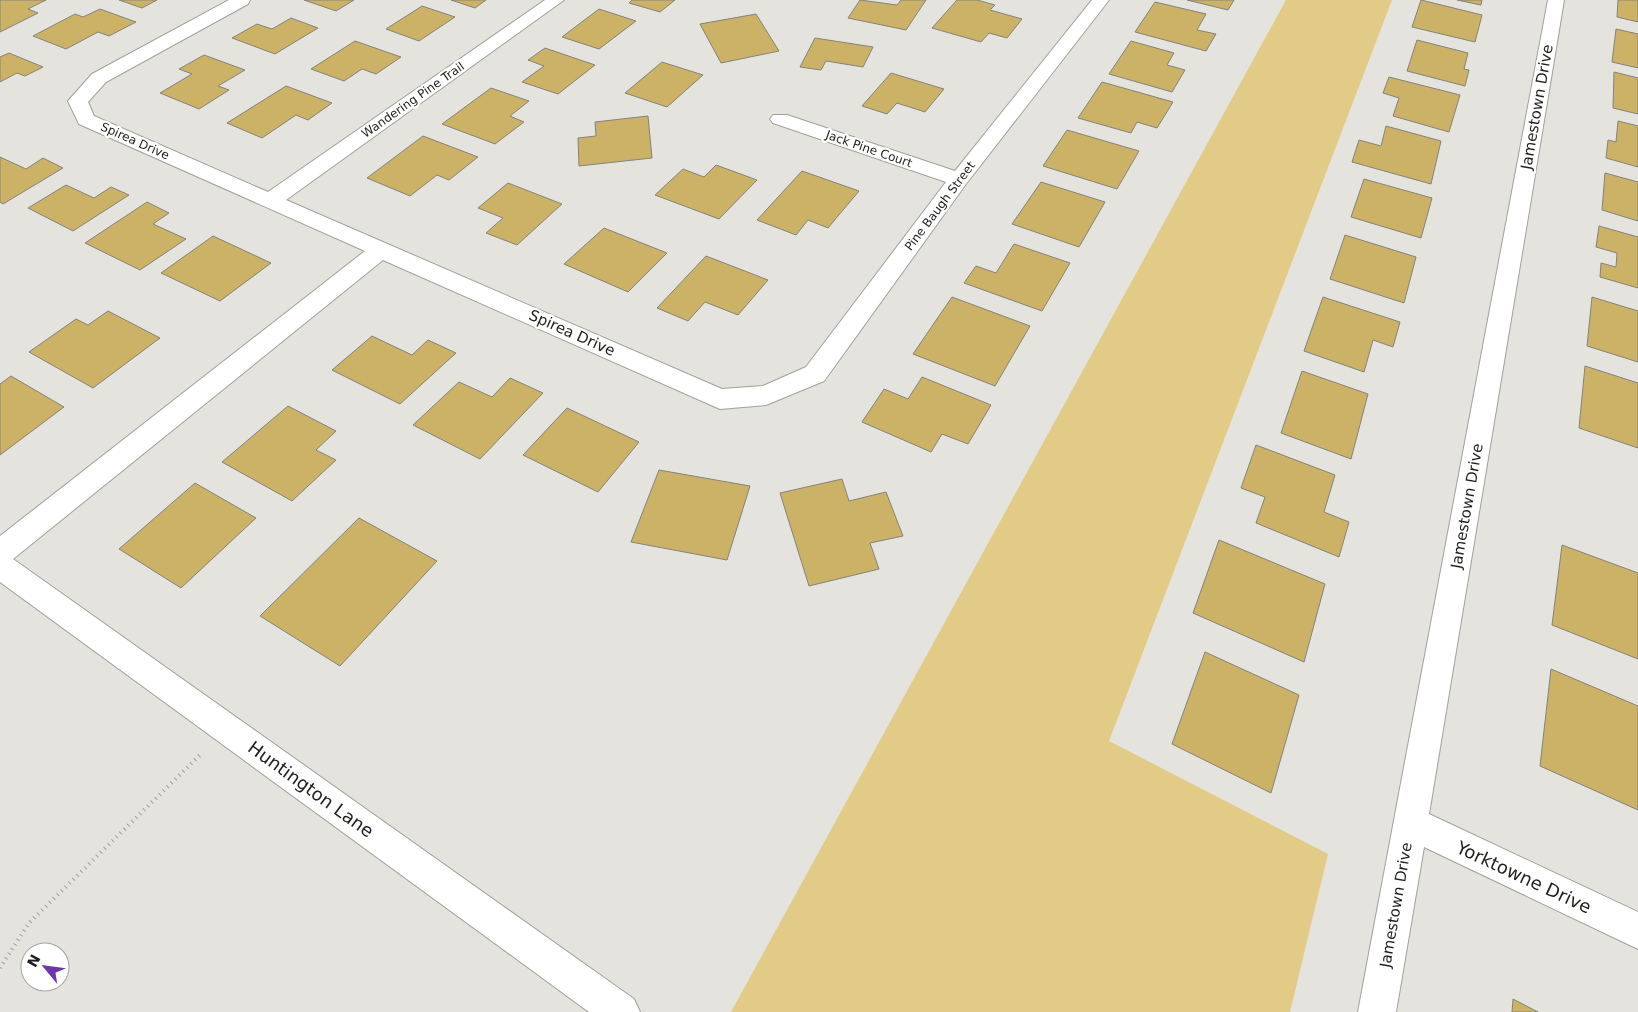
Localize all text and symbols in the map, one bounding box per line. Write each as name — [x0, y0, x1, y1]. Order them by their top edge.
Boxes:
street label: Jamestown Drive — [1517, 43, 1557, 172]
street label: Wandering Pine Trail — [359, 59, 467, 141]
street label: Spirea Drive — [98, 120, 172, 162]
street label: Jack Pine Court — [823, 127, 914, 170]
street label: Pine Baugh Street — [902, 159, 978, 253]
street label: Spirea Drive — [526, 306, 618, 360]
street label: Jamestown Drive — [1447, 442, 1487, 571]
street label: Huntington Lane — [244, 736, 378, 842]
street label: Yorktowne Drive — [1452, 836, 1595, 917]
street label: Jamestown Drive — [1376, 841, 1416, 970]
north arrow — [20, 942, 70, 992]
text: N — [24, 952, 43, 970]

